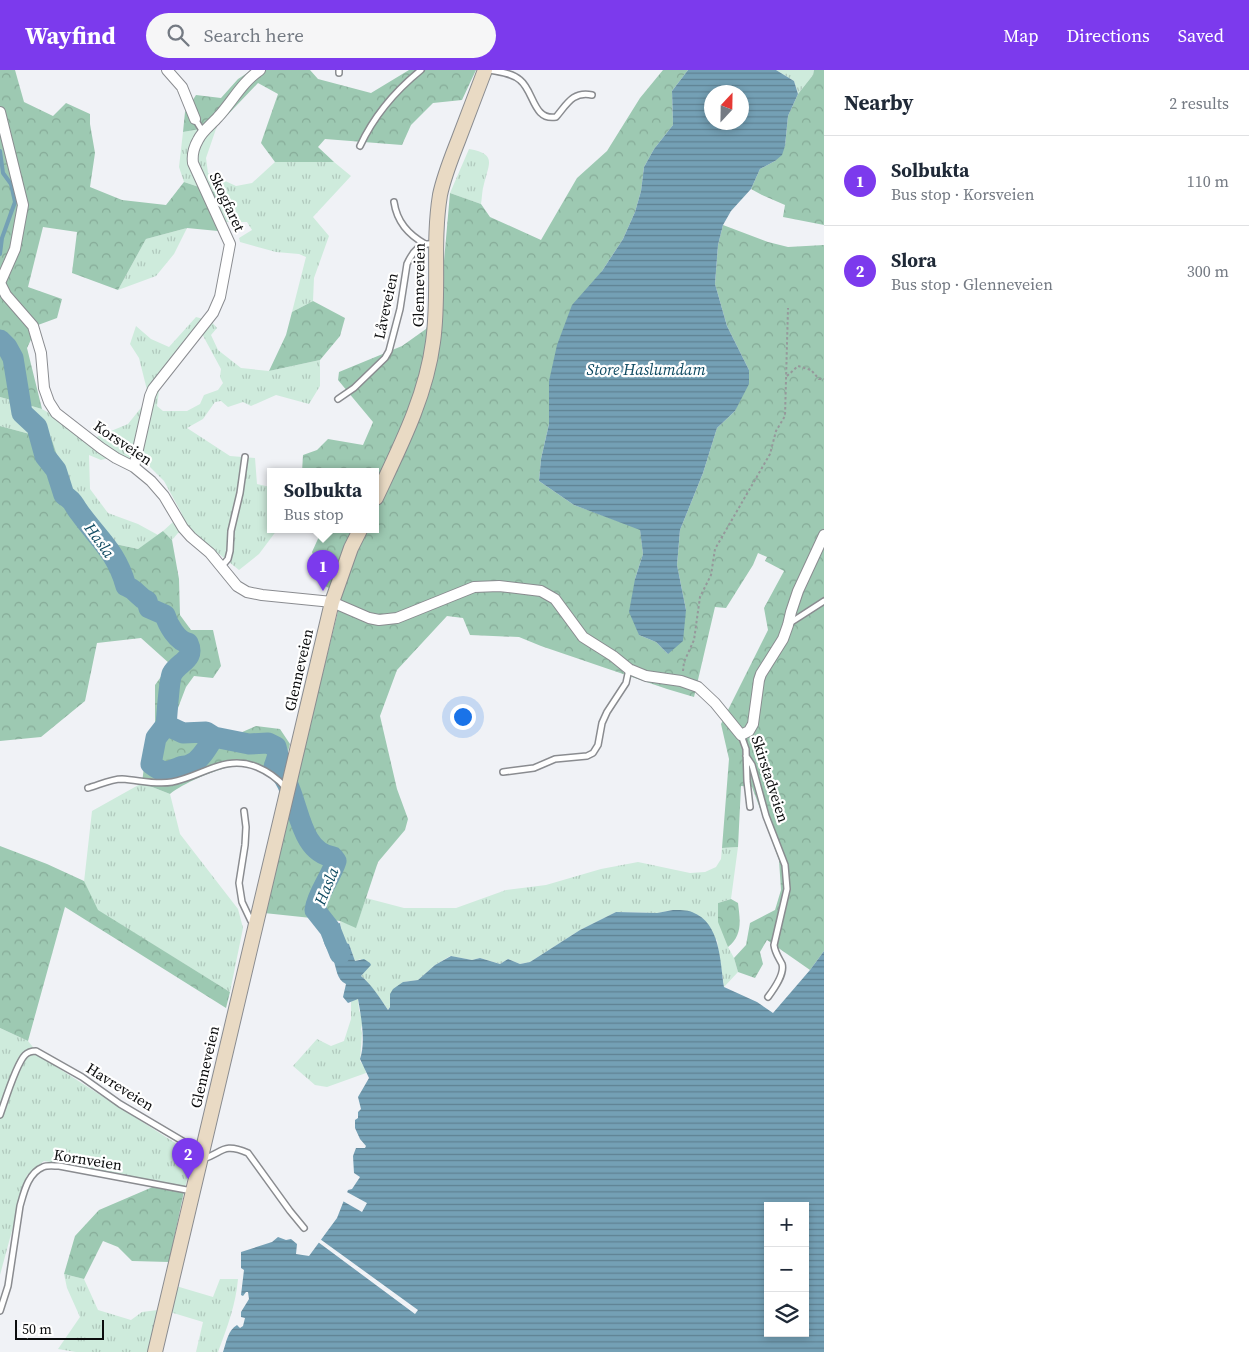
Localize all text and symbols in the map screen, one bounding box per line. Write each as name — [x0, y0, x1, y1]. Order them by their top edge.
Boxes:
search box — [146, 13, 496, 58]
text: Wayfind — [25, 19, 116, 52]
icon: search — [164, 21, 192, 49]
text: Search here — [204, 22, 304, 48]
text: Map — [1003, 23, 1039, 48]
text: Directions — [1067, 23, 1150, 48]
text: Saved — [1178, 23, 1224, 48]
north arrow — [704, 85, 749, 130]
text: Nearby — [844, 88, 914, 117]
text: 2 results — [1169, 92, 1229, 114]
text: Solbukta — [891, 157, 969, 183]
street label: Skogfaret — [205, 169, 250, 235]
text: 1 — [856, 170, 864, 192]
text: 110 m — [1187, 170, 1229, 192]
text: Bus stop · Korsveien — [891, 183, 1034, 205]
street label: Glenneveien — [407, 243, 430, 327]
text: Slora — [891, 247, 937, 273]
text: 2 — [856, 260, 864, 282]
text: 300 m — [1187, 260, 1229, 282]
street label: Låveveien — [368, 271, 403, 341]
text: Bus stop · Glenneveien — [891, 273, 1053, 295]
water label: Store Haslumdam — [587, 358, 706, 380]
street label: Korsveien — [90, 415, 157, 470]
popup — [267, 468, 379, 533]
text: Solbukta — [284, 477, 362, 503]
text: Bus stop — [284, 503, 344, 525]
water label: Hasla — [79, 517, 121, 563]
pin: 1 — [307, 550, 339, 591]
street label: Glenneveien — [279, 627, 318, 713]
your location — [450, 704, 476, 730]
street label: Skirstadveien — [747, 733, 794, 825]
water label: Hasla — [308, 863, 344, 909]
street label: Glenneveien — [185, 1024, 224, 1110]
street label: Havreveien — [82, 1057, 158, 1116]
pin: 2 — [172, 1138, 204, 1179]
street label: Kornveien — [52, 1144, 124, 1175]
map controls — [764, 1202, 809, 1337]
button: + — [764, 1202, 809, 1247]
button: − — [764, 1247, 809, 1292]
button: layers — [764, 1292, 809, 1337]
scale bar — [15, 1317, 104, 1340]
text: 50 m — [22, 1319, 52, 1339]

